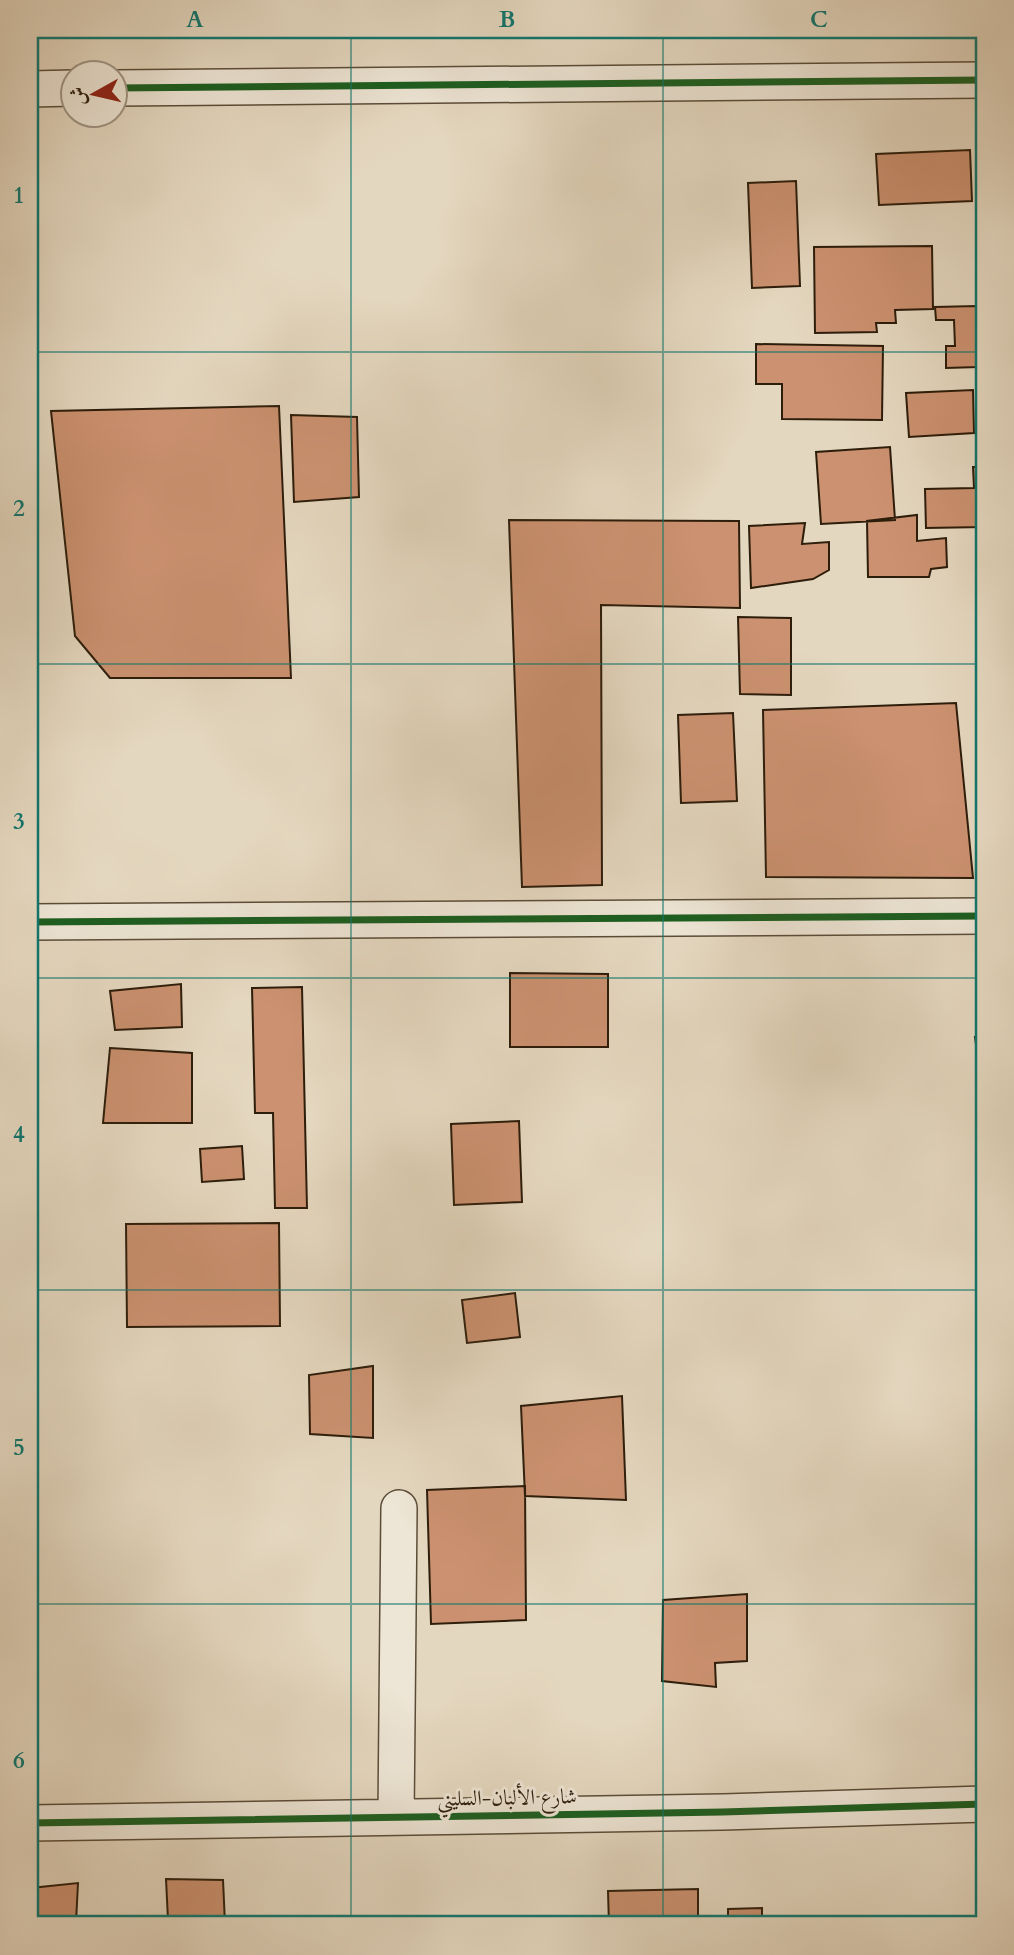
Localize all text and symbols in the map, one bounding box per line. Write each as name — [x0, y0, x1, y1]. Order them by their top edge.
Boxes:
text: A — [186, 4, 204, 35]
text: B — [499, 4, 515, 35]
text: C — [810, 4, 828, 35]
north arrow — [60, 60, 130, 130]
text: ش — [64, 85, 92, 107]
text: 1 — [13, 180, 25, 211]
text: 2 — [13, 493, 25, 524]
text: 3 — [13, 806, 25, 837]
text: 4 — [13, 1119, 25, 1150]
text: 5 — [13, 1432, 25, 1463]
text: 6 — [13, 1745, 25, 1776]
street label: شارع الألبان-السليني — [437, 1781, 577, 1819]

